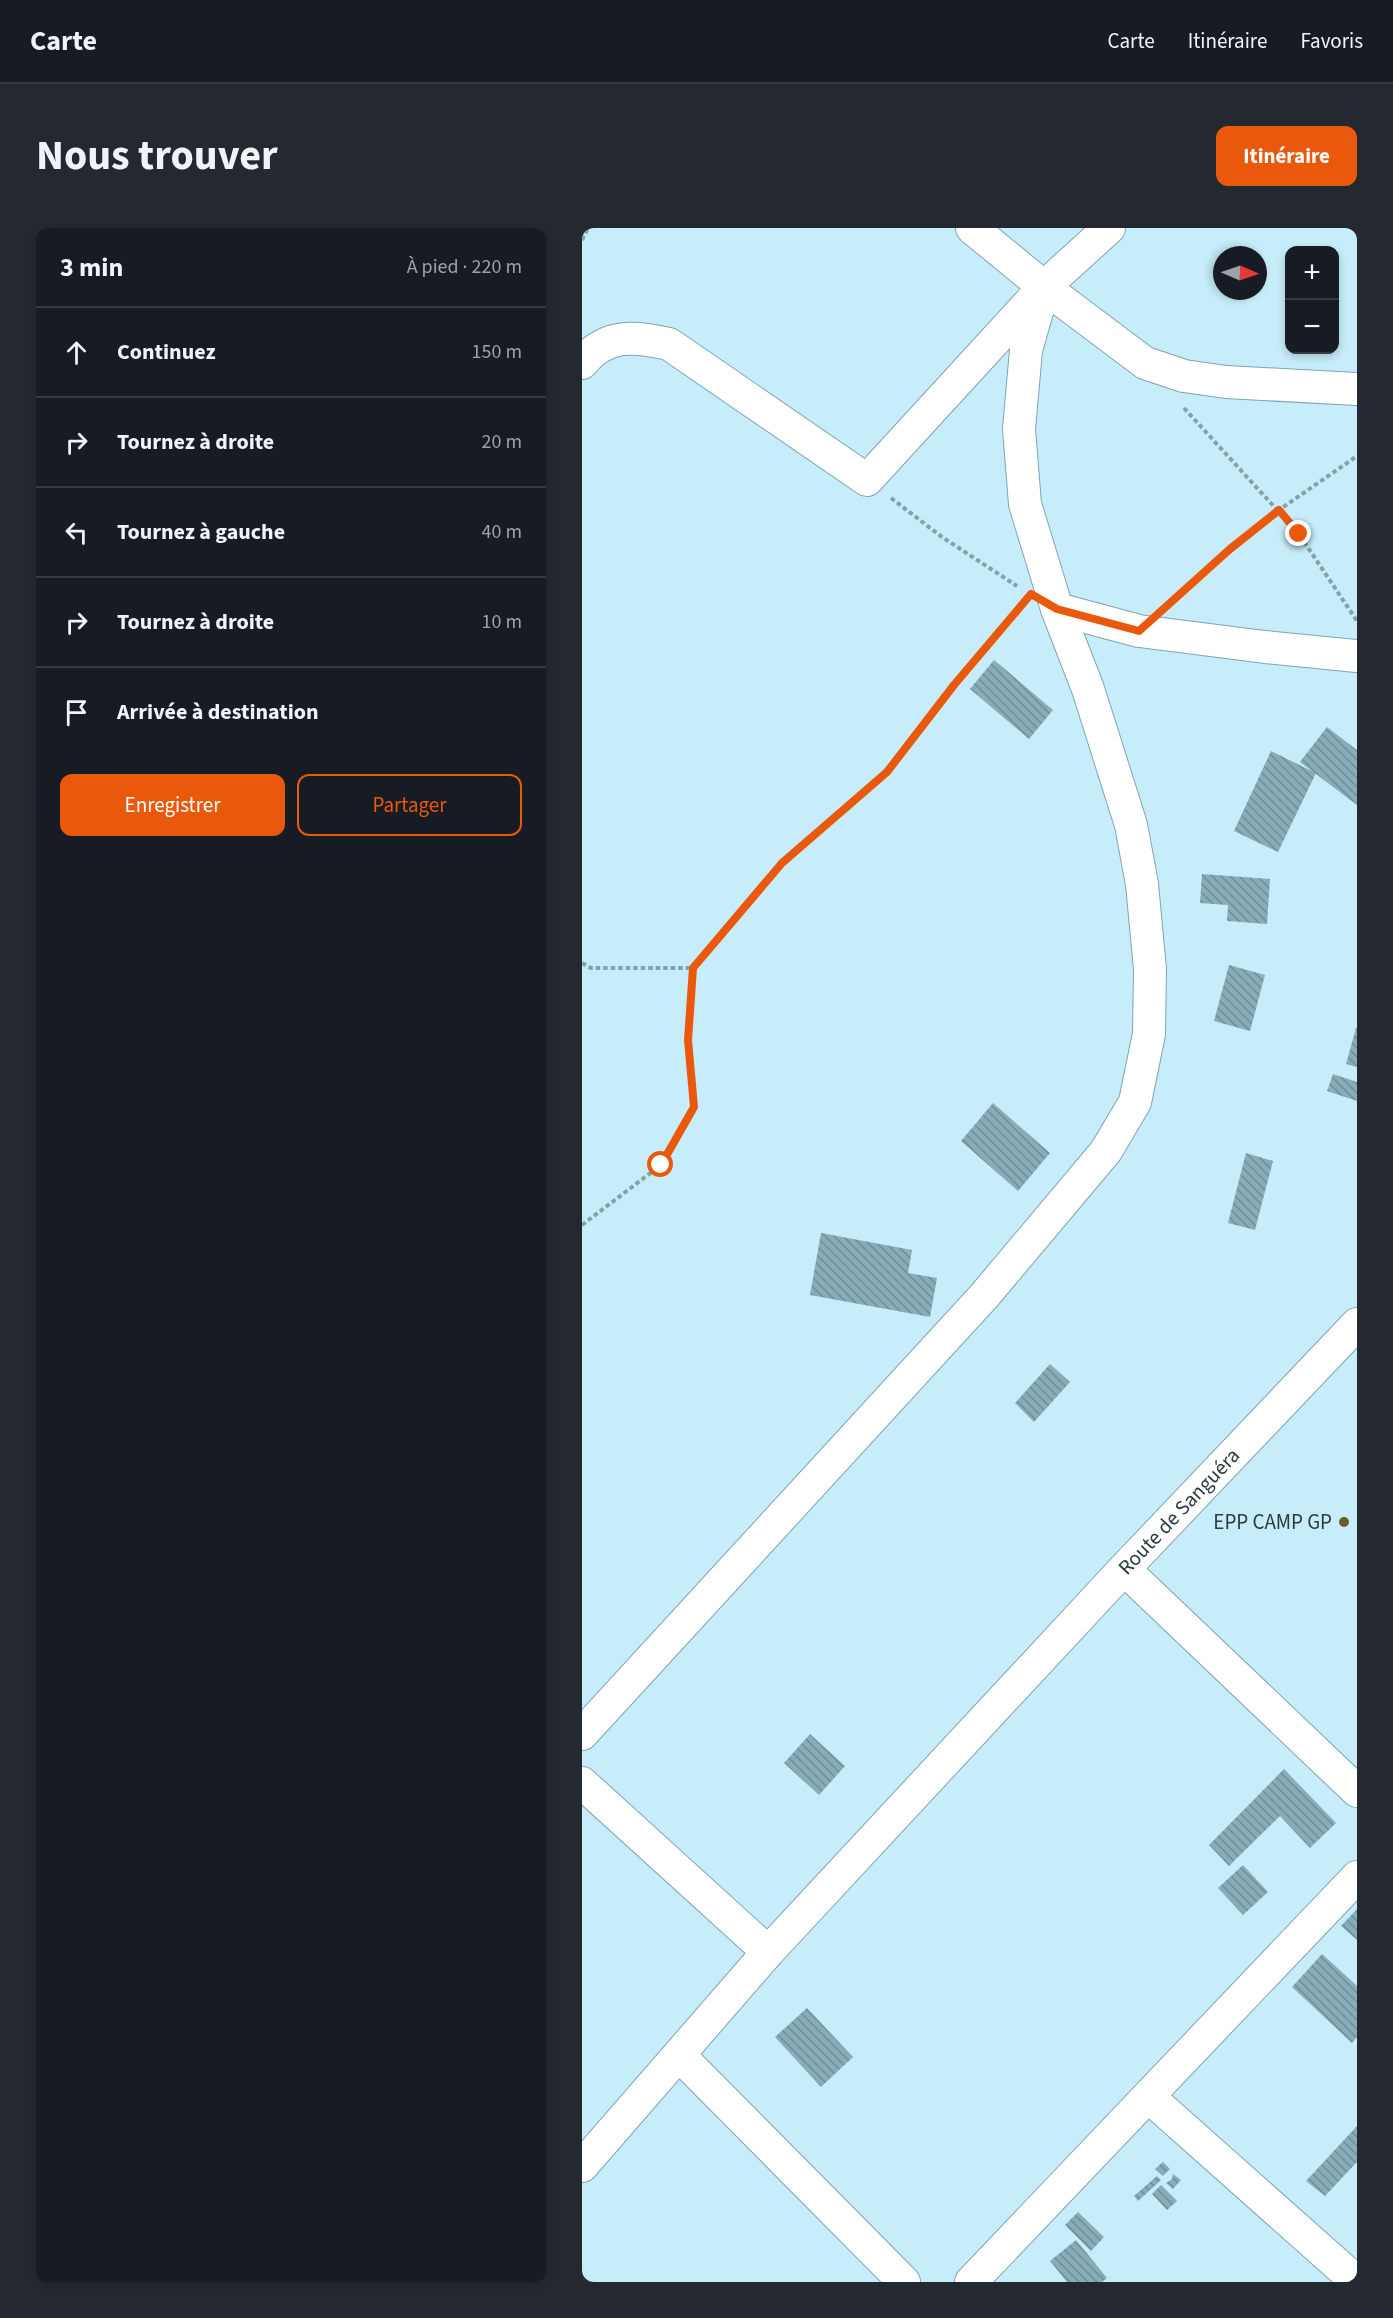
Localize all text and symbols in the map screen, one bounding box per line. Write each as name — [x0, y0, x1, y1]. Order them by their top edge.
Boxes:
text: Carte — [30, 21, 97, 61]
text: Carte — [1108, 26, 1155, 56]
text: Itinéraire — [1188, 26, 1267, 56]
text: Favoris — [1300, 26, 1363, 56]
text: Nous trouver — [36, 126, 278, 186]
button: Itinéraire — [1216, 126, 1357, 186]
north arrow — [1213, 246, 1267, 300]
map controls — [1285, 246, 1339, 354]
button: + — [1285, 246, 1339, 300]
text: 3 min — [60, 249, 123, 286]
text: À pied · 220 m — [407, 253, 522, 281]
button: − — [1285, 300, 1339, 354]
icon: ahead — [60, 336, 93, 369]
text: Continuez — [117, 336, 216, 368]
text: 150 m — [472, 338, 522, 366]
icon: right — [60, 426, 93, 459]
text: Tournez à droite — [117, 426, 274, 458]
text: 20 m — [482, 428, 522, 456]
icon: left — [60, 516, 93, 549]
text: Tournez à gauche — [117, 516, 285, 548]
text: 40 m — [482, 518, 522, 546]
route end — [1285, 520, 1311, 546]
icon: right — [60, 606, 93, 639]
text: Tournez à droite — [117, 606, 274, 638]
text: 10 m — [482, 608, 522, 636]
icon: arrive — [60, 696, 93, 729]
text: Arrivée à destination — [117, 696, 319, 728]
button: Enregistrer — [60, 774, 285, 836]
button: Partager — [297, 774, 522, 836]
route start — [647, 1151, 673, 1177]
street label: Route de Sanguéra — [1111, 1441, 1247, 1582]
place label: EPP CAMP GP — [1213, 1507, 1332, 1537]
marker: EPP CAMP GP — [1337, 1515, 1351, 1529]

